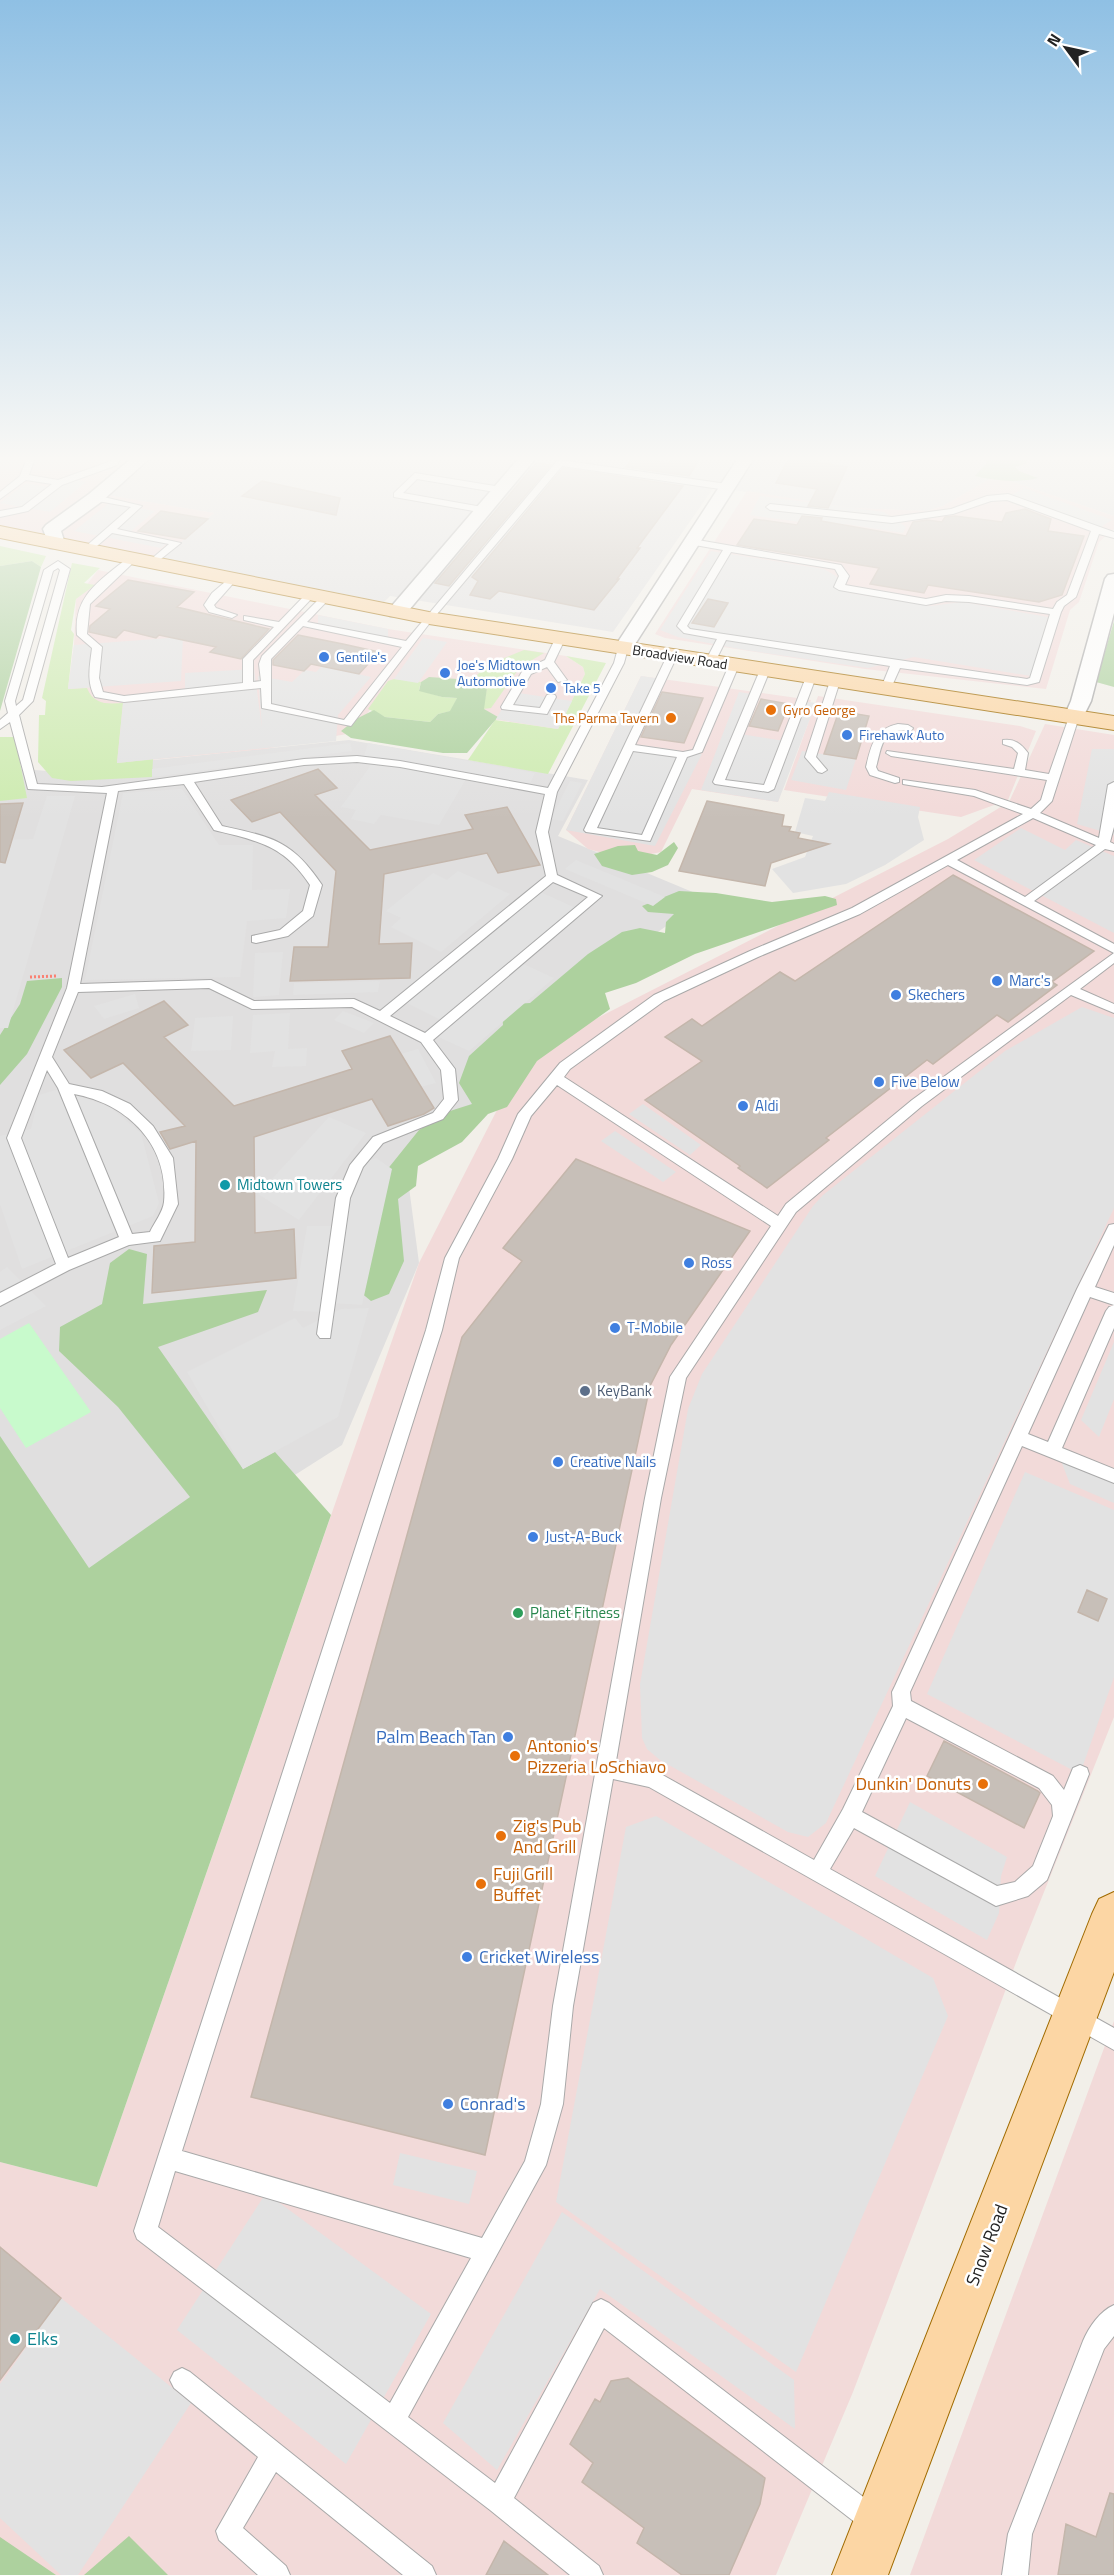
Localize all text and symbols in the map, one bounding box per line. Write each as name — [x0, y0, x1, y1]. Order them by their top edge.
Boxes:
north arrow — [1036, 18, 1096, 78]
text: N — [1040, 29, 1067, 51]
street label: Broadview Road — [631, 639, 729, 674]
place label: Gentile's — [336, 646, 387, 667]
marker: Gentile's — [317, 650, 331, 664]
place label: Joe's Midtown Automotive — [457, 654, 540, 691]
marker: Joe's Midtown Automotive — [438, 666, 452, 680]
place label: Take 5 — [563, 677, 601, 698]
marker: Take 5 — [544, 681, 558, 695]
place label: Gyro George — [783, 699, 856, 720]
marker: Gyro George — [764, 703, 778, 717]
place label: The Parma Tavern — [553, 707, 659, 728]
marker: The Parma Tavern — [664, 711, 678, 725]
place label: Firehawk Auto — [859, 724, 944, 745]
marker: Firehawk Auto — [840, 728, 854, 742]
place label: Marc's — [1009, 969, 1051, 992]
marker: Marc's — [990, 974, 1004, 988]
place label: Skechers — [908, 983, 965, 1006]
marker: Skechers — [889, 988, 903, 1002]
place label: Five Below — [891, 1070, 960, 1093]
marker: Five Below — [872, 1075, 886, 1089]
place label: Aldi — [755, 1094, 779, 1117]
marker: Aldi — [736, 1099, 750, 1113]
place label: Midtown Towers — [237, 1173, 342, 1196]
marker: Midtown Towers — [218, 1178, 232, 1192]
place label: Ross — [701, 1251, 732, 1274]
marker: Ross — [682, 1256, 696, 1270]
place label: T-Mobile — [627, 1316, 683, 1339]
marker: T-Mobile — [608, 1321, 622, 1335]
place label: KeyBank — [597, 1379, 652, 1402]
marker: KeyBank — [578, 1384, 592, 1398]
place label: Creative Nails — [570, 1450, 656, 1473]
marker: Creative Nails — [551, 1455, 565, 1469]
place label: Just-A-Buck — [545, 1525, 622, 1548]
marker: Just-A-Buck — [526, 1530, 540, 1544]
place label: Planet Fitness — [530, 1601, 620, 1624]
marker: Planet Fitness — [511, 1606, 525, 1620]
place label: Palm Beach Tan — [376, 1723, 496, 1750]
marker: Palm Beach Tan — [501, 1730, 515, 1744]
place label: Antonio's Pizzeria LoSchiavo — [527, 1732, 666, 1780]
marker: Antonio's Pizzeria LoSchiavo — [508, 1749, 522, 1763]
place label: Dunkin' Donuts — [855, 1770, 971, 1797]
marker: Dunkin' Donuts — [976, 1777, 990, 1791]
place label: Zig's Pub And Grill — [513, 1812, 582, 1860]
marker: Zig's Pub And Grill — [494, 1829, 508, 1843]
place label: Fuji Grill Buffet — [493, 1860, 553, 1908]
marker: Fuji Grill Buffet — [474, 1877, 488, 1891]
place label: Cricket Wireless — [479, 1943, 599, 1970]
marker: Cricket Wireless — [460, 1950, 474, 1964]
place label: Conrad's — [460, 2090, 526, 2117]
marker: Conrad's — [441, 2097, 455, 2111]
street label: Snow Road — [959, 2200, 1014, 2290]
place label: Elks — [27, 2325, 58, 2352]
marker: Elks — [8, 2332, 22, 2346]

